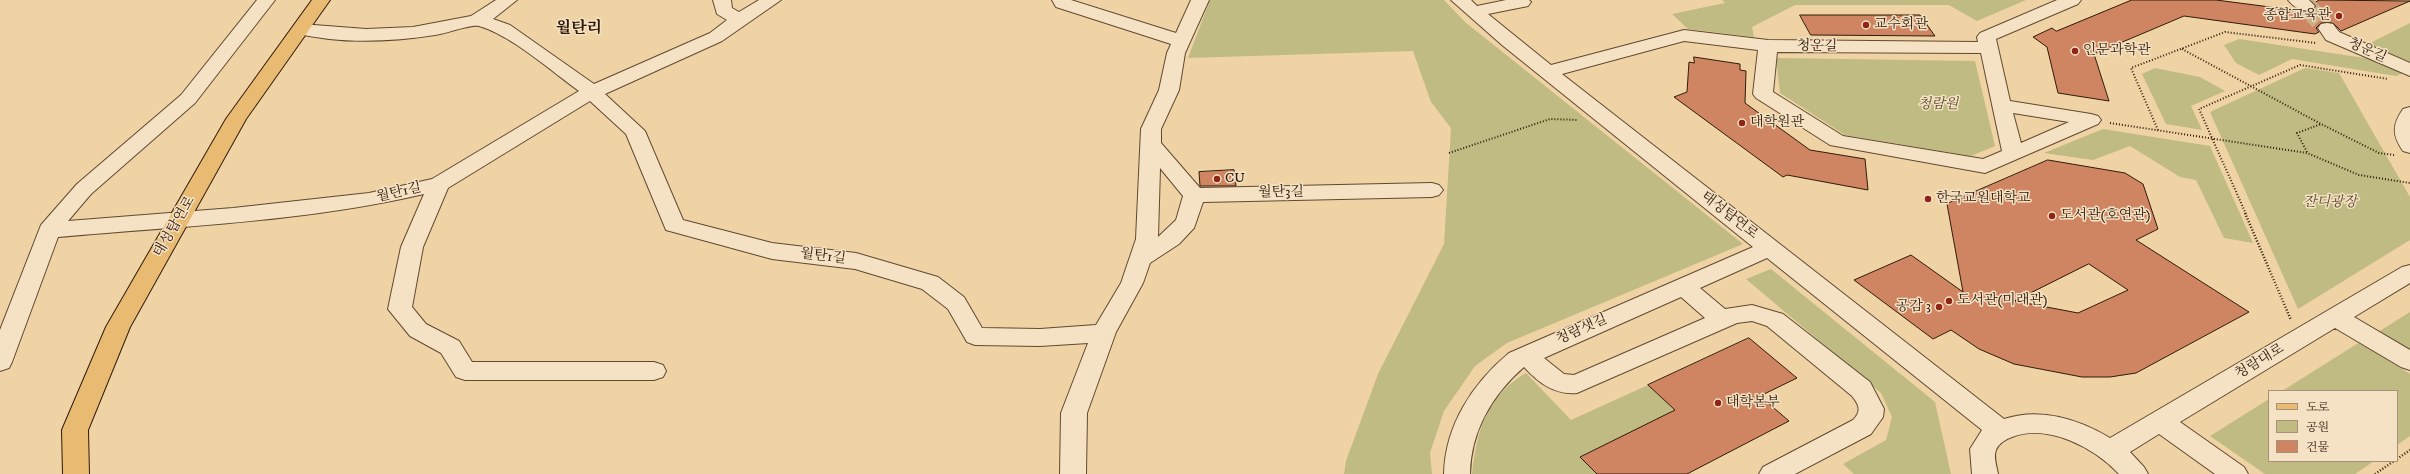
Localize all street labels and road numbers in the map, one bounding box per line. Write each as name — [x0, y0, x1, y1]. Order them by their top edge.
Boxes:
street label: 청운길 — [2345, 35, 2389, 67]
street label: 청운길 — [1797, 38, 1837, 56]
street label: 월탄1길 — [375, 180, 423, 206]
street label: 월탄3길 — [1258, 184, 1304, 202]
street label: 태성탑연로 — [1697, 189, 1761, 243]
street label: 태성탑연로 — [151, 194, 199, 260]
street label: 월탄1길 — [799, 246, 847, 268]
street label: 청람샛길 — [1554, 311, 1610, 349]
street label: 청람대로 — [2232, 341, 2288, 383]

